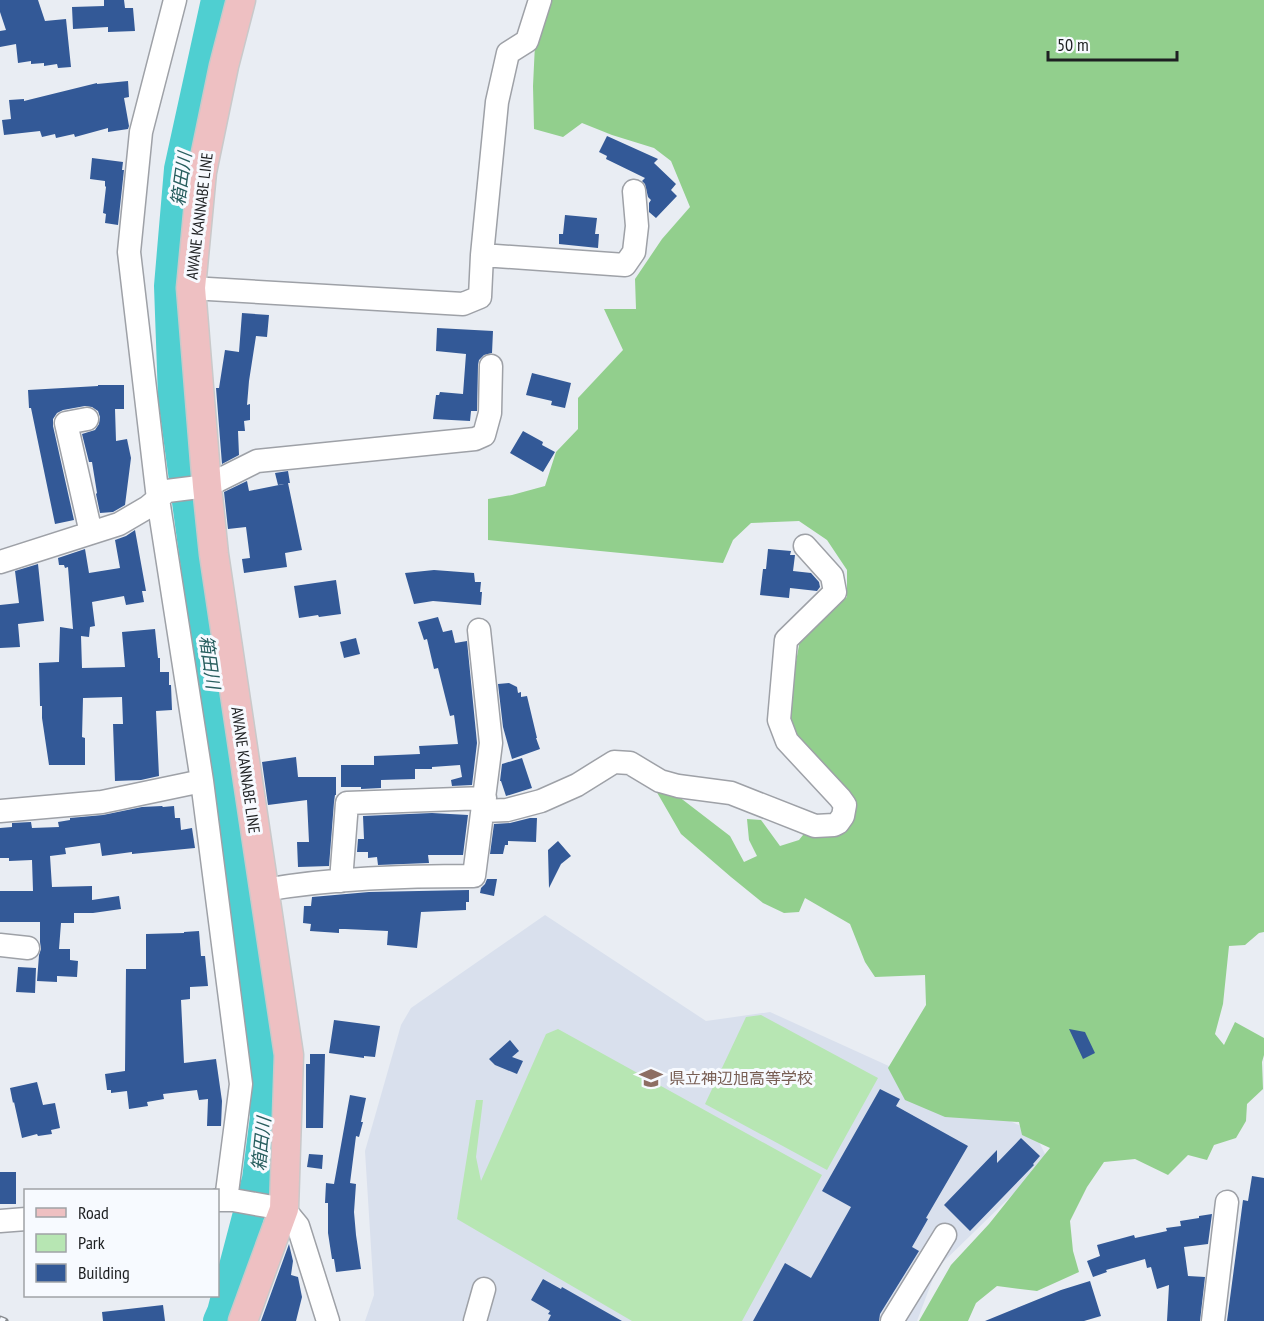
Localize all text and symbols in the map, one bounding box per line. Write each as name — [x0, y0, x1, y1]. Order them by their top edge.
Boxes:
scale bar — [1048, 24, 1177, 62]
text: 50 m — [1057, 33, 1089, 56]
water label: 箱田川 — [166, 149, 196, 207]
street label: AWANE KANNABE LINE — [181, 151, 217, 280]
water label: 箱田川 — [195, 634, 225, 692]
street label: AWANE KANNABE LINE — [227, 706, 265, 835]
school or university icon: 県立神辺旭高等学校 — [638, 1065, 664, 1091]
place label: 県立神辺旭高等学校 — [669, 1068, 813, 1088]
water label: 箱田川 — [247, 1114, 275, 1172]
legend — [24, 1189, 219, 1297]
text: Road — [78, 1201, 109, 1224]
text: Park — [78, 1231, 105, 1254]
text: Building — [78, 1261, 130, 1284]

